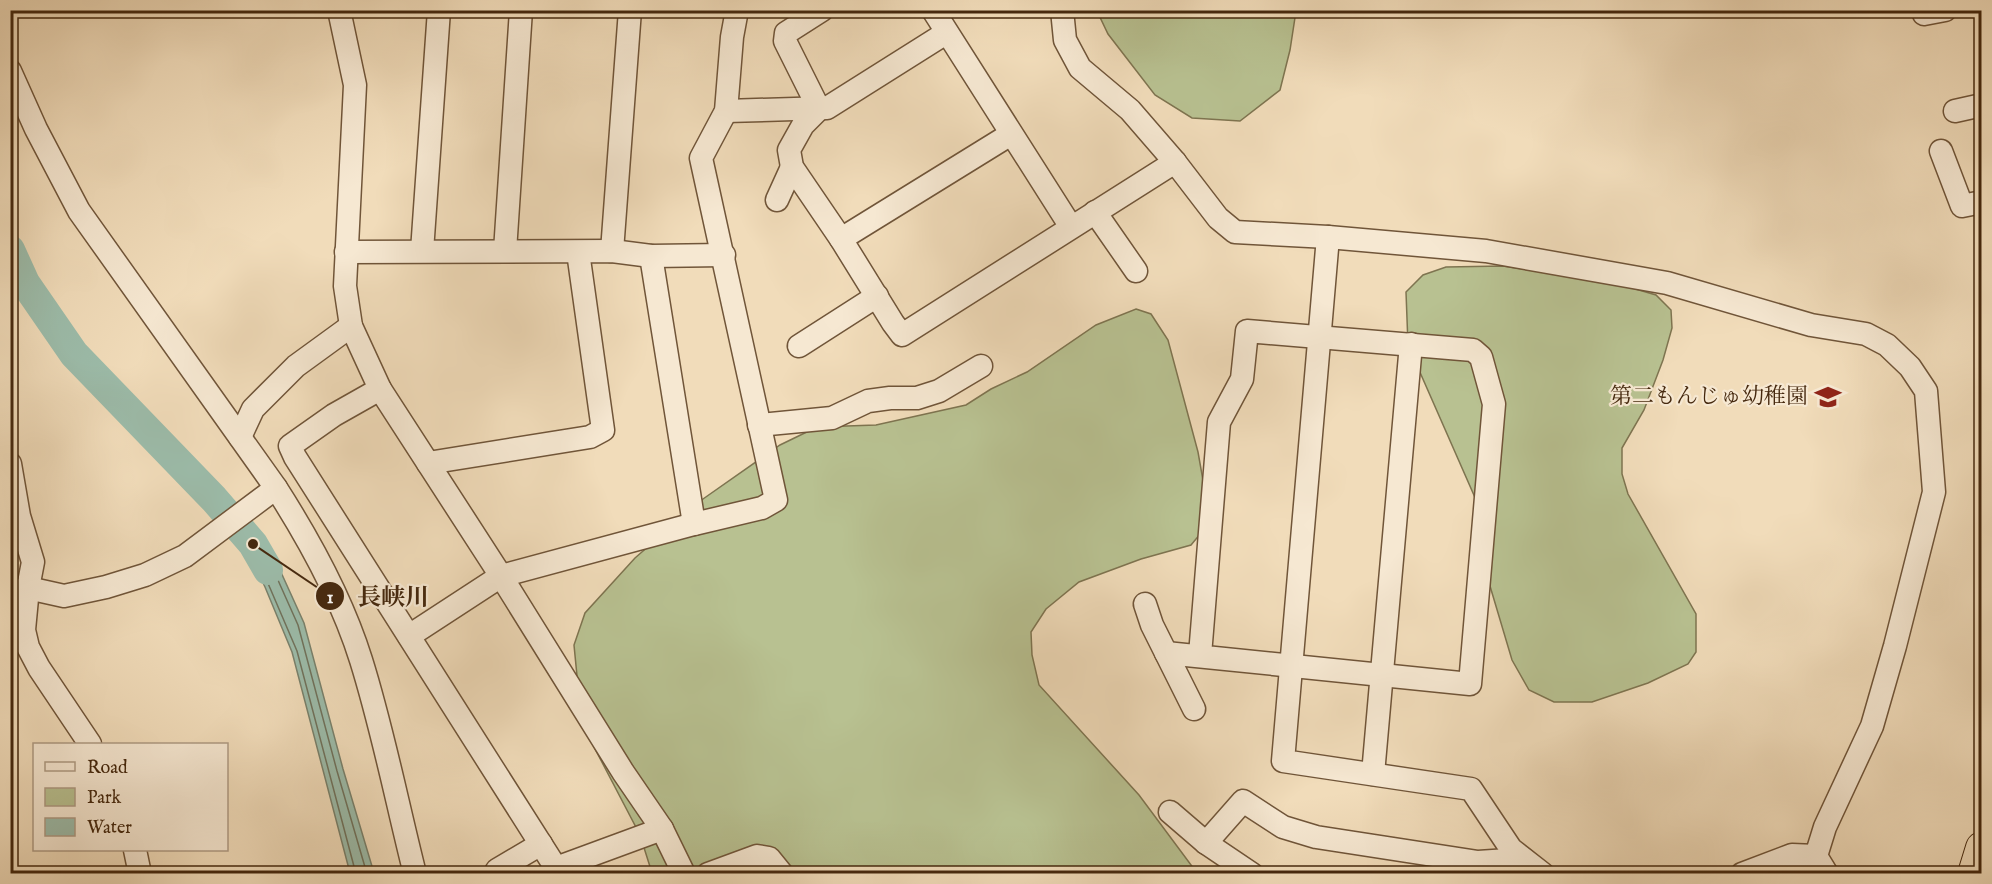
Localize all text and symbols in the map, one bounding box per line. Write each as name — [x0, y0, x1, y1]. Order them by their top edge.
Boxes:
school or university icon: 第二もんじゅ幼稚園 — [1813, 382, 1843, 412]
place label: 第二もんじゅ幼稚園 — [1610, 383, 1808, 411]
callout: 長峡川 — [315, 575, 441, 617]
text: 長峡川 — [357, 583, 429, 614]
text: 1 — [327, 587, 334, 610]
legend — [33, 743, 228, 851]
text: Road — [87, 757, 128, 780]
text: Park — [87, 787, 122, 810]
text: Water — [87, 817, 132, 840]

